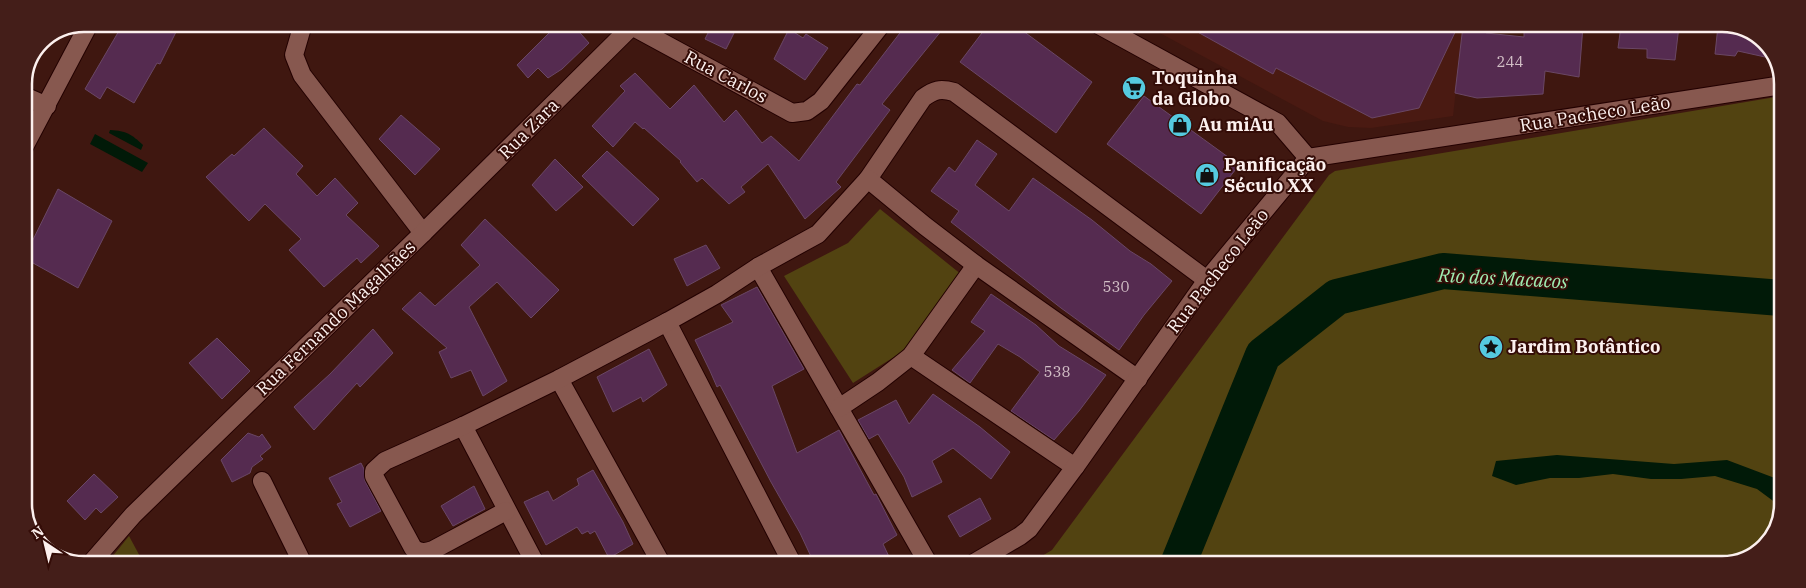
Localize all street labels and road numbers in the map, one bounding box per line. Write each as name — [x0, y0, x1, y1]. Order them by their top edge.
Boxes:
street label: Rua Carlos — [681, 45, 772, 108]
street label: Rua Pacheco Leão — [1518, 90, 1672, 137]
street label: Rua Zara — [494, 93, 564, 164]
street label: Rua Pacheco Leão — [1162, 204, 1273, 338]
street label: Rua Fernando Magalhães — [251, 235, 420, 400]

